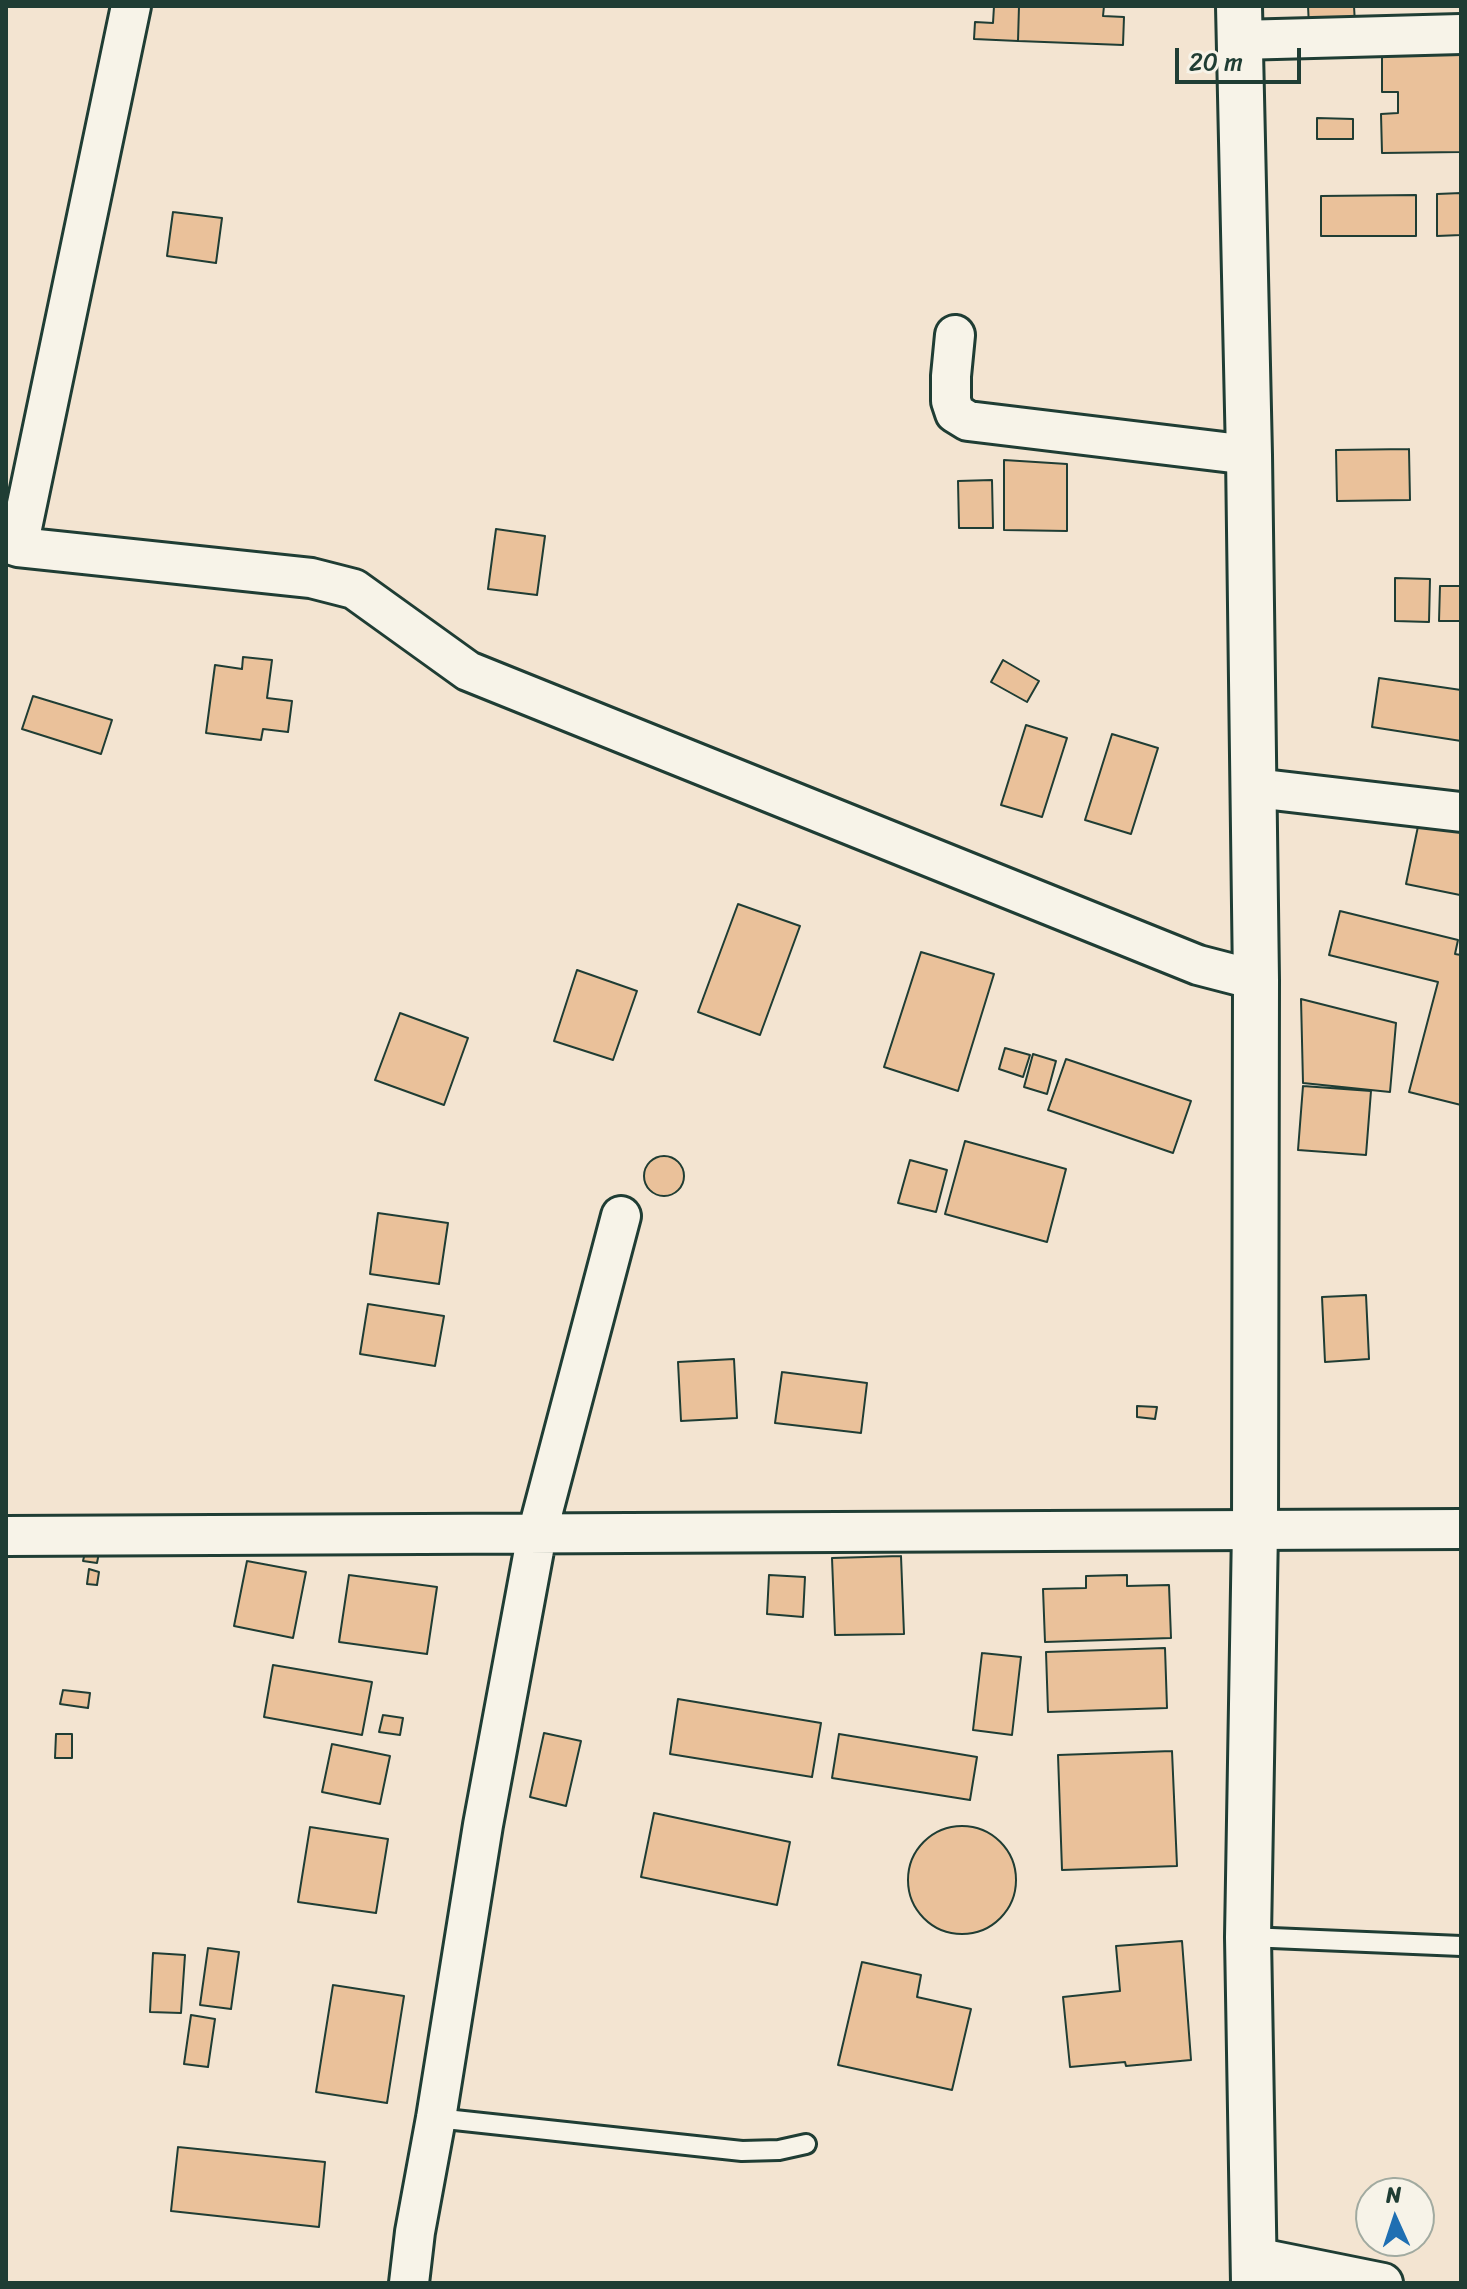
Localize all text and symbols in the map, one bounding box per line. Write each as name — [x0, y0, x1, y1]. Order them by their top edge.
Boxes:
scale bar — [1179, 32, 1305, 82]
text: 20 m — [1189, 41, 1243, 83]
text: N — [1385, 2175, 1402, 2214]
north arrow — [1355, 2177, 1435, 2257]

